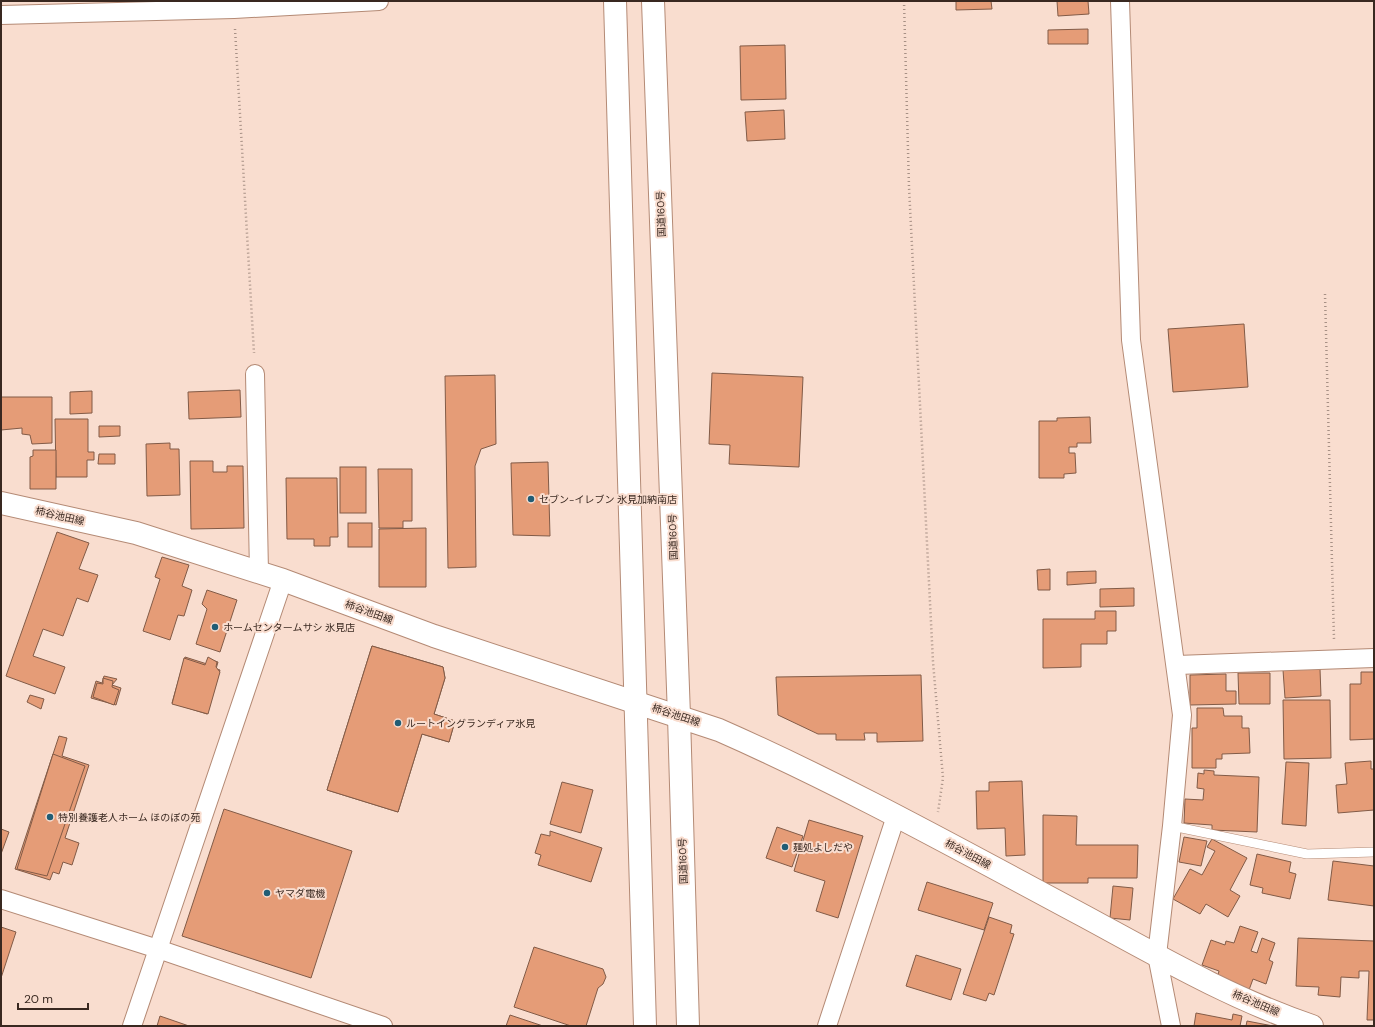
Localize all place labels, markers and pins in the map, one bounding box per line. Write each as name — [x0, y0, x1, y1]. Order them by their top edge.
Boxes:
place label: セブン-イレブン 氷見加納南店 — [539, 493, 677, 506]
marker: セブン-イレブン 氷見加納南店 — [526, 494, 536, 504]
place label: ホームセンタームサシ 氷見店 — [223, 621, 355, 634]
marker: ホームセンタームサシ 氷見店 — [210, 622, 220, 632]
place label: ルートイングランディア氷見 — [406, 717, 535, 730]
marker: ルートイングランディア氷見 — [393, 718, 403, 728]
place label: 特別養護老人ホーム ほのぼの苑 — [58, 811, 200, 824]
marker: 特別養護老人ホーム ほのぼの苑 — [45, 812, 55, 822]
place label: 麺処よしだや — [793, 841, 853, 854]
marker: 麺処よしだや — [780, 842, 790, 852]
place label: ヤマダ電機 — [275, 887, 325, 900]
marker: ヤマダ電機 — [262, 888, 272, 898]

